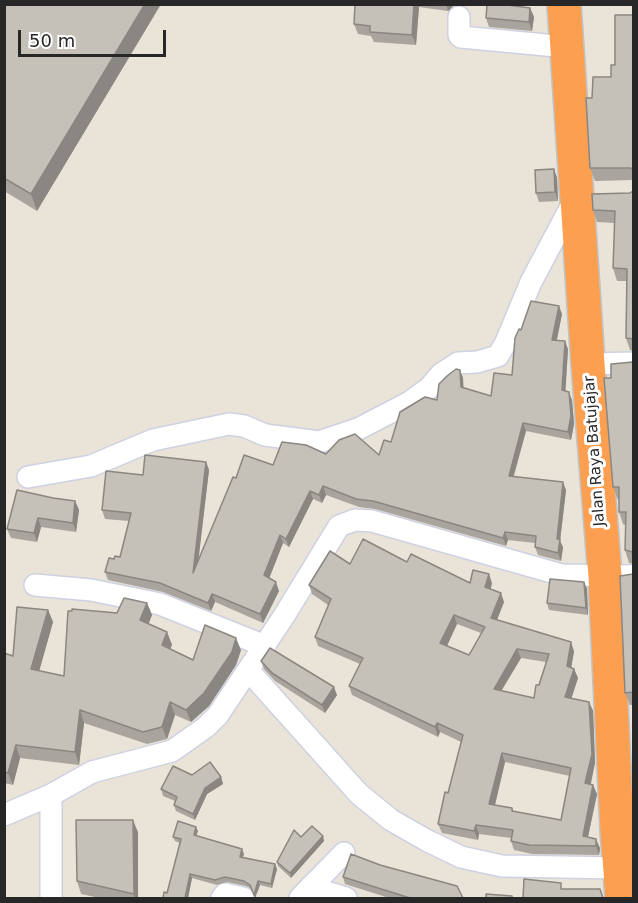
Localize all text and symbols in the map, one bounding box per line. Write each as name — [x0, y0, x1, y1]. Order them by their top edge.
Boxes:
scale bar — [21, 18, 170, 56]
text: 50 m — [29, 30, 75, 51]
street label: Jalan Raya Batujajar — [581, 375, 609, 527]

